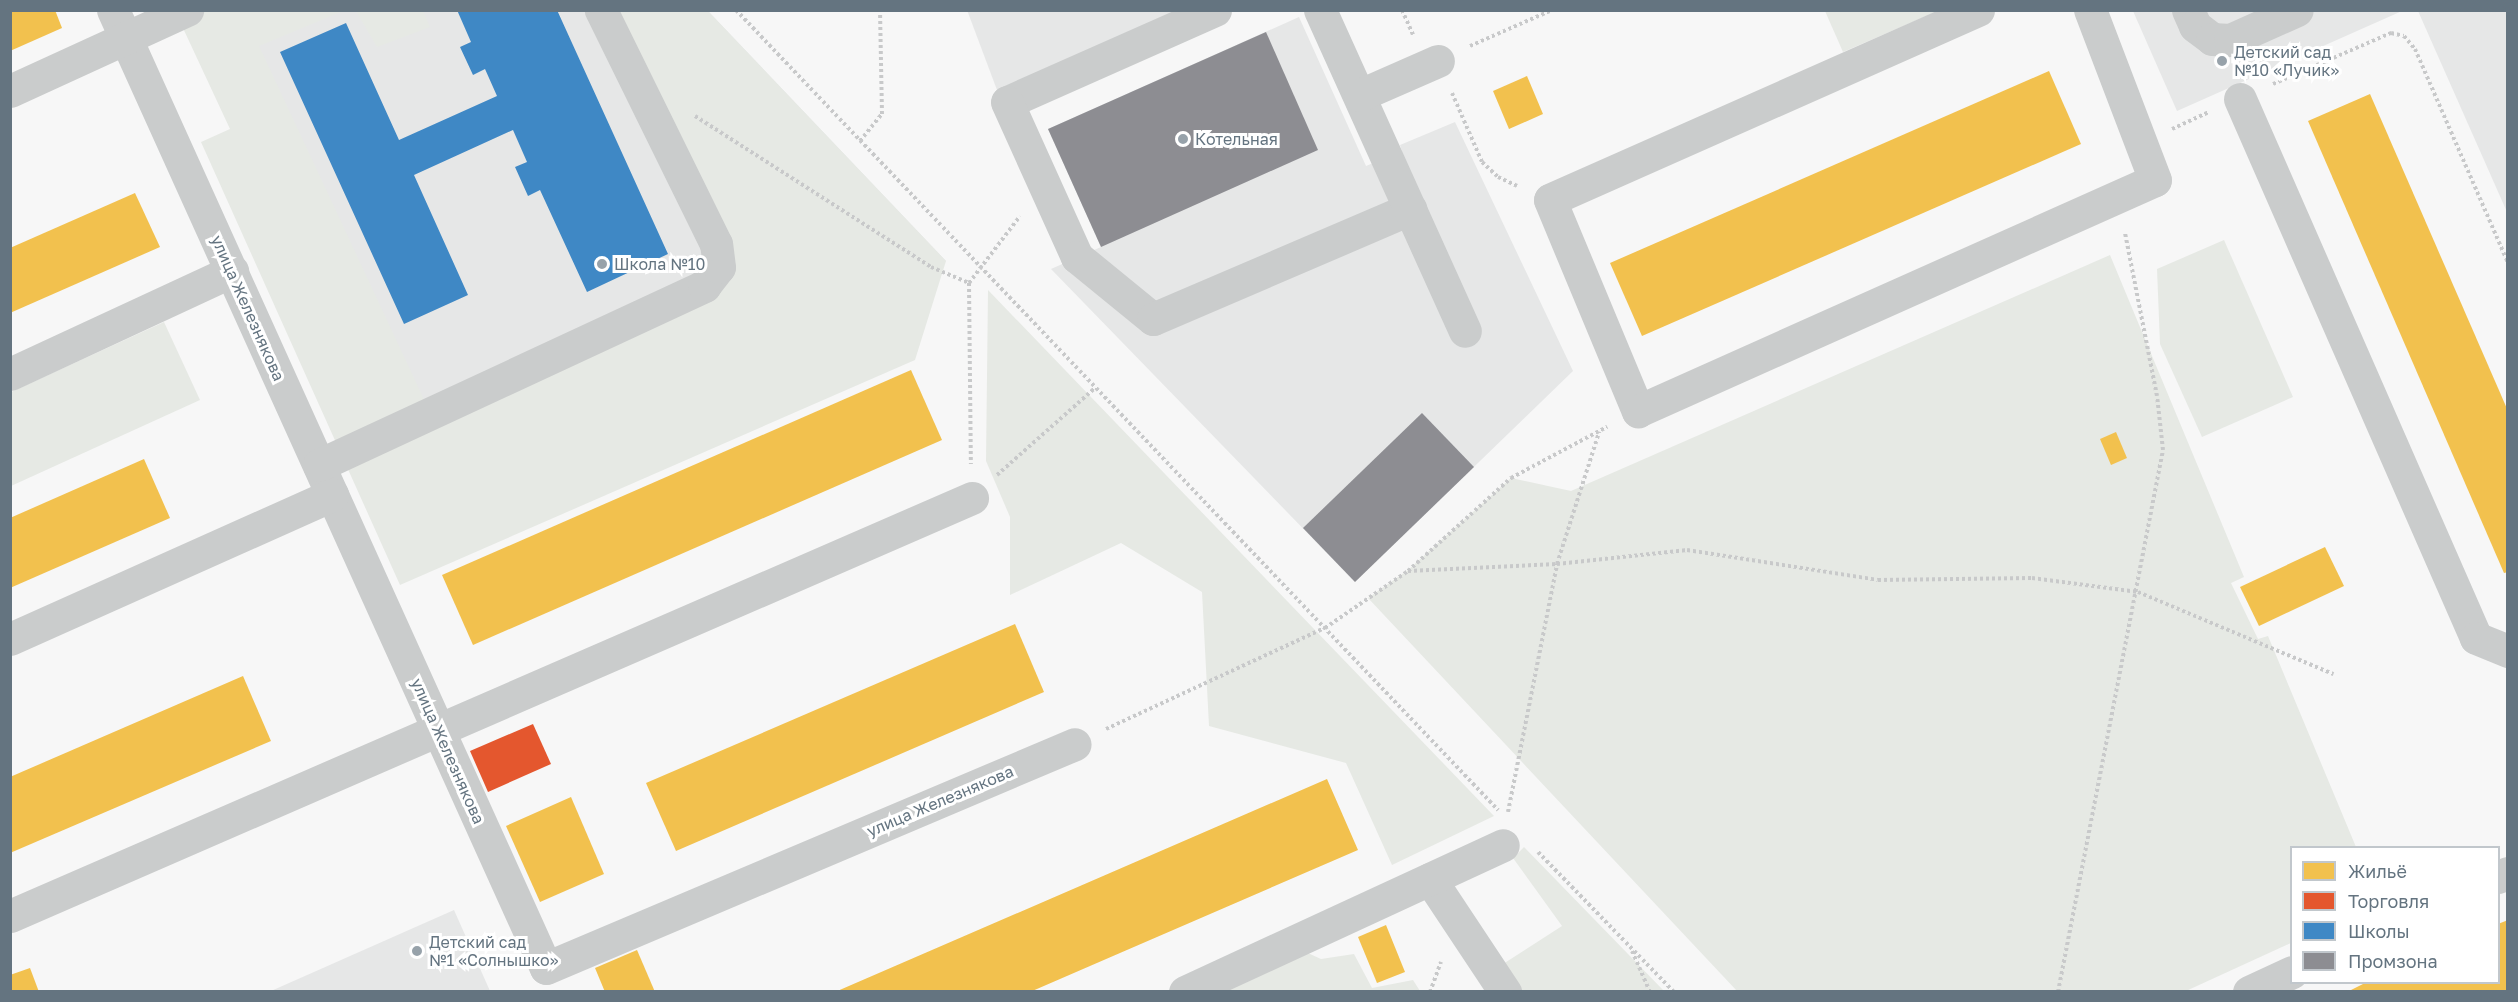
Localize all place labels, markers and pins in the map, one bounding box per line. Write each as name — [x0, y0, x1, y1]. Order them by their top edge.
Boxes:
place label: Детский сад №10 «Лучик» — [2234, 42, 2339, 80]
marker: Детский сад №10 «Лучик» — [2215, 54, 2229, 68]
place label: Котельная — [1195, 129, 1278, 149]
marker: Котельная — [1176, 132, 1190, 146]
place label: Школа №10 — [614, 254, 705, 274]
marker: Школа №10 — [595, 257, 609, 271]
place label: Детский сад №1 «Солнышко» — [429, 932, 558, 970]
marker: Детский сад №1 «Солнышко» — [410, 944, 424, 958]

